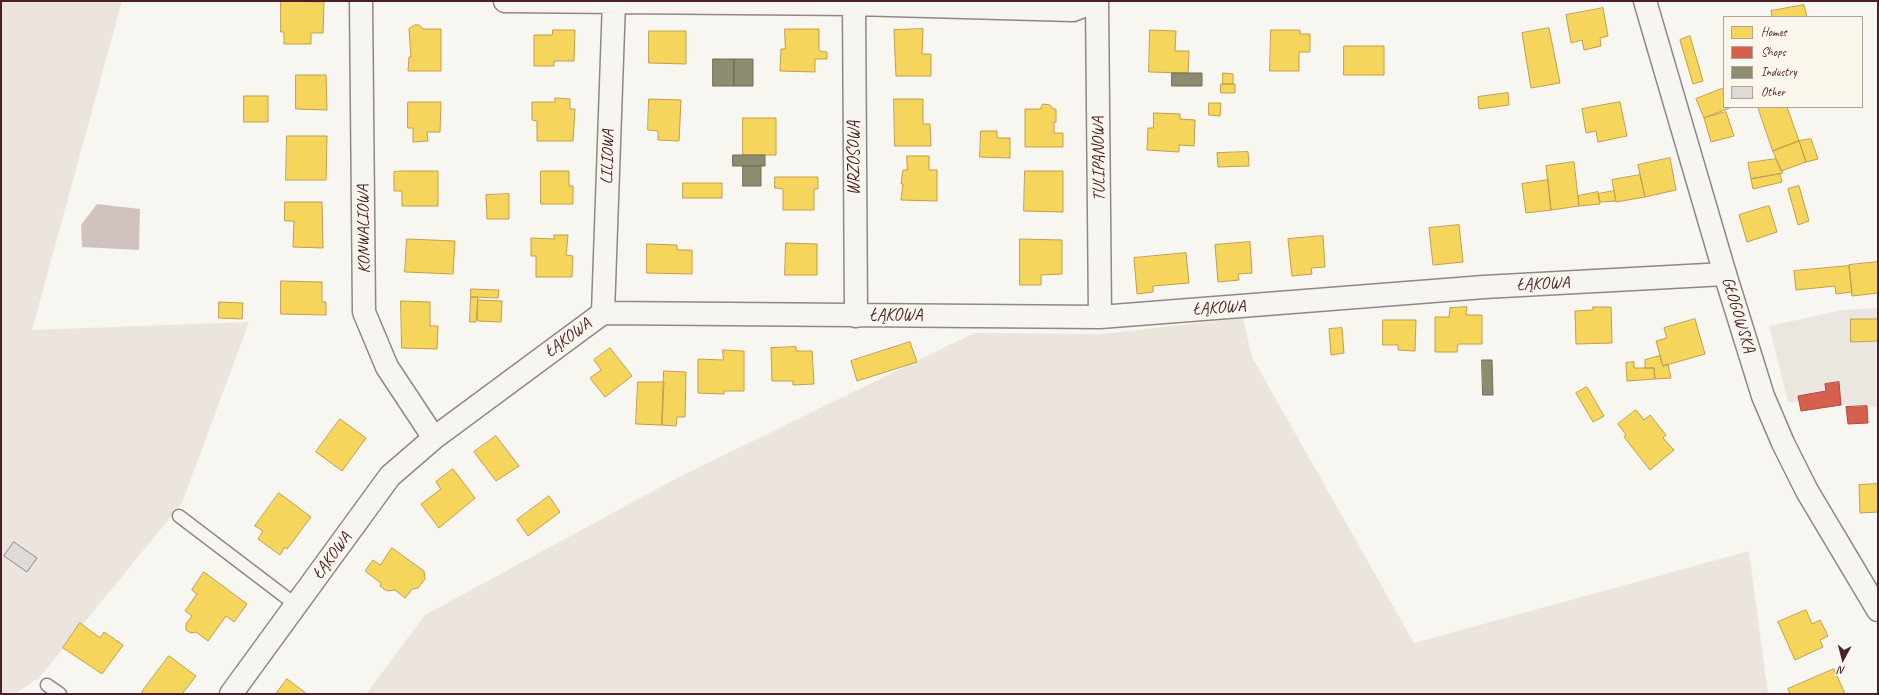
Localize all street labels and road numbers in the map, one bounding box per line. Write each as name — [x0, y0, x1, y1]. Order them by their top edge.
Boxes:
street label: TULIPANOWA — [1088, 116, 1110, 202]
street label: WRZOSOWA — [845, 121, 865, 195]
street label: LILIOWA — [597, 129, 619, 185]
street label: KONWALIOWA — [353, 184, 375, 274]
street label: ŁĄKOWA — [1516, 272, 1570, 296]
street label: GŁOGOWSKA — [1717, 275, 1759, 355]
street label: ŁĄKOWA — [1192, 296, 1246, 320]
street label: ŁĄKOWA — [870, 306, 922, 326]
street label: ŁĄKOWA — [541, 314, 595, 362]
street label: ŁĄKOWA — [308, 529, 356, 583]

